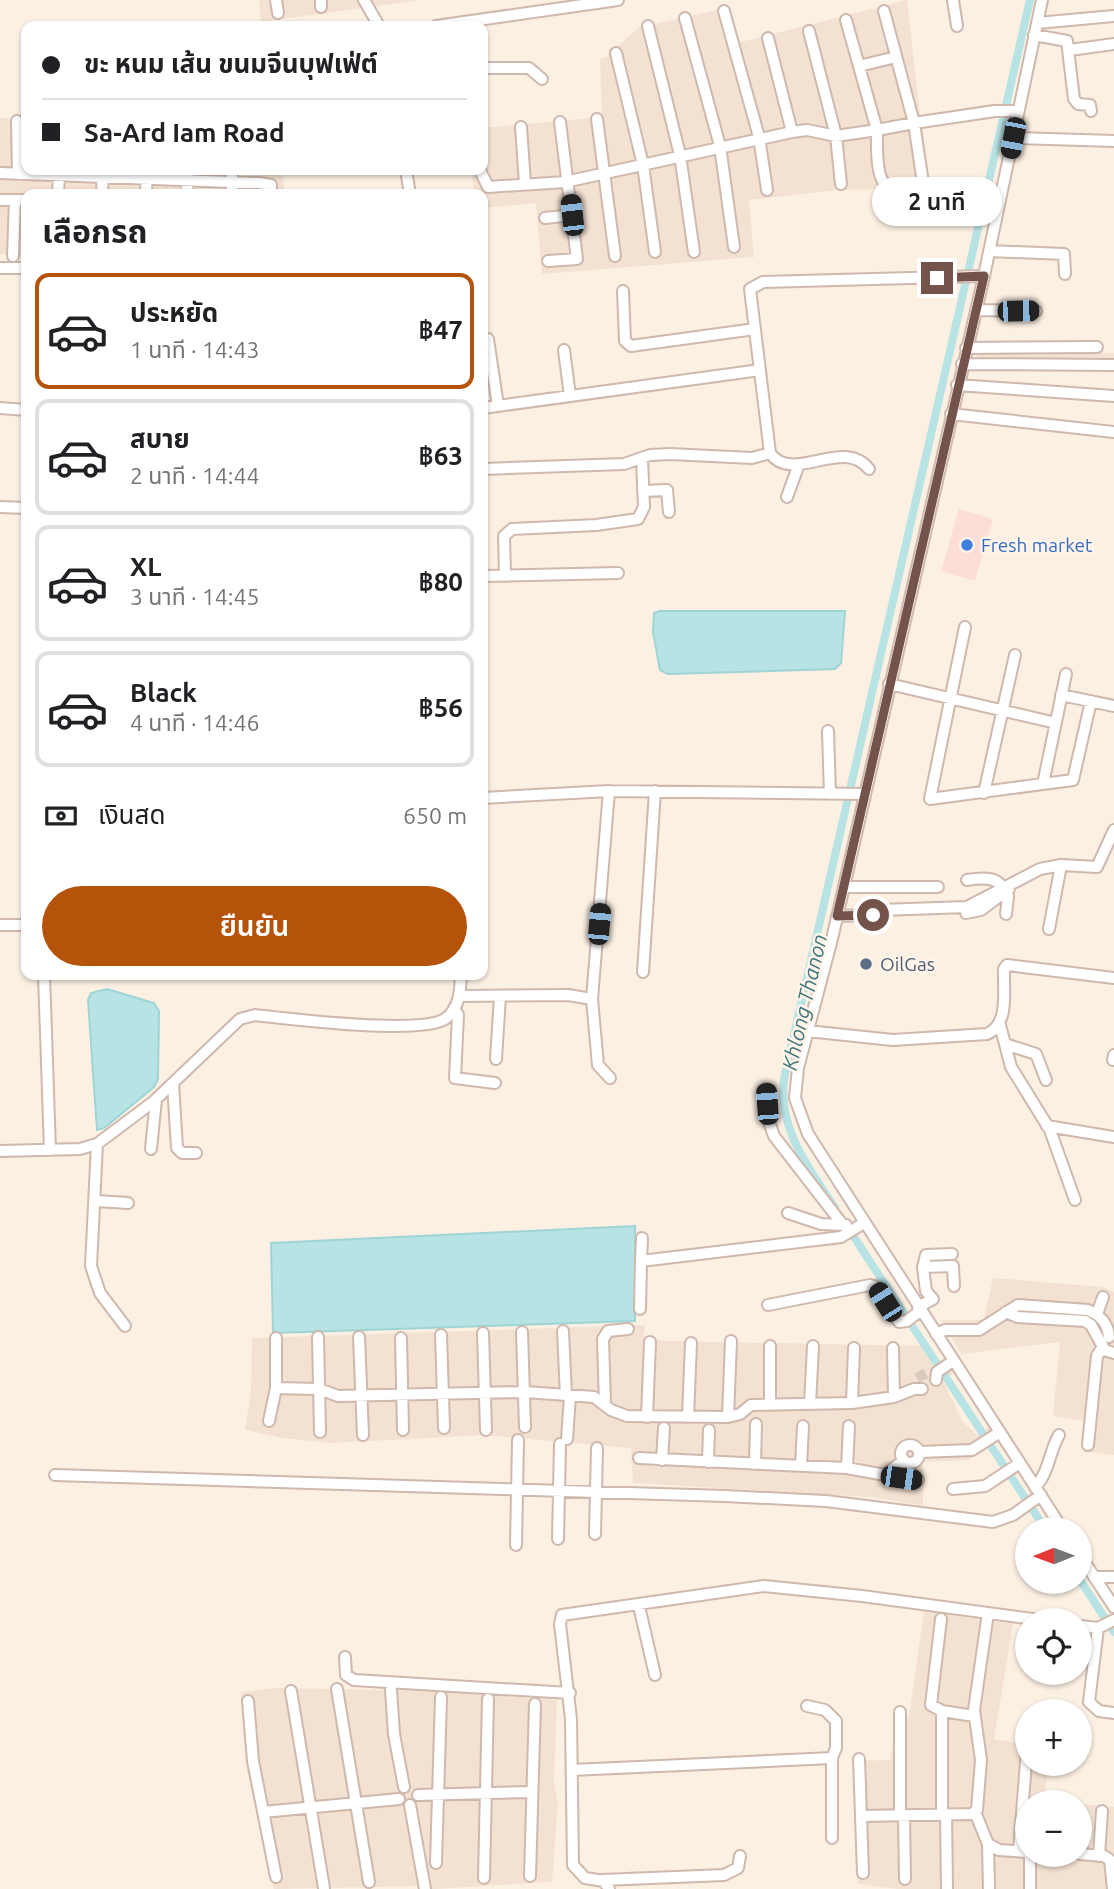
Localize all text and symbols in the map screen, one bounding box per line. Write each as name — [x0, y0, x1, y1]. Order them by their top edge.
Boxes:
text: ขะ หนม เส้น ขนมจีนบุฟเฟ่ต์ — [84, 49, 378, 78]
car — [999, 115, 1028, 161]
text: Sa-Ard Iam Road — [84, 118, 285, 147]
callout: 2 นาที — [872, 176, 1002, 226]
text: 2 นาที — [908, 189, 966, 214]
car — [560, 193, 585, 237]
text: เลือกรถ — [42, 213, 147, 249]
route end — [921, 262, 953, 294]
text: ประหยัด — [130, 298, 218, 327]
icon: car — [46, 300, 109, 363]
car — [997, 300, 1040, 322]
text: ฿47 — [419, 315, 463, 344]
text: 1 นาที · 14:43 — [130, 337, 259, 362]
text: สบาย — [130, 424, 190, 453]
icon: car — [46, 426, 109, 489]
text: ฿63 — [419, 441, 463, 470]
text: 2 นาที · 14:44 — [130, 463, 259, 488]
place label: Fresh market — [981, 534, 1093, 556]
marker: Fresh market — [959, 537, 975, 553]
icon: car — [46, 552, 109, 615]
text: XL — [130, 552, 161, 581]
text: ฿80 — [419, 567, 463, 596]
text: 3 นาที · 14:45 — [130, 584, 259, 609]
icon: car — [46, 678, 109, 741]
text: Black — [130, 678, 197, 707]
text: ฿56 — [419, 693, 463, 722]
text: 4 นาที · 14:46 — [130, 710, 259, 735]
icon: cash — [42, 797, 80, 835]
text: เงินสด — [98, 800, 165, 829]
text: 650 m — [403, 803, 467, 828]
button: ยืนยัน — [42, 886, 467, 966]
route start — [857, 899, 889, 931]
car — [587, 902, 612, 946]
water label: Khlong Thanon — [777, 932, 831, 1072]
place label: OilGas — [880, 953, 935, 975]
marker: OilGas — [858, 956, 874, 972]
car — [756, 1082, 779, 1126]
car — [865, 1279, 906, 1325]
car — [879, 1465, 924, 1491]
north arrow — [1015, 1517, 1092, 1594]
map controls — [1015, 1517, 1092, 1867]
button: locate — [1015, 1608, 1092, 1685]
button: + — [1015, 1699, 1092, 1776]
button: − — [1015, 1790, 1092, 1867]

